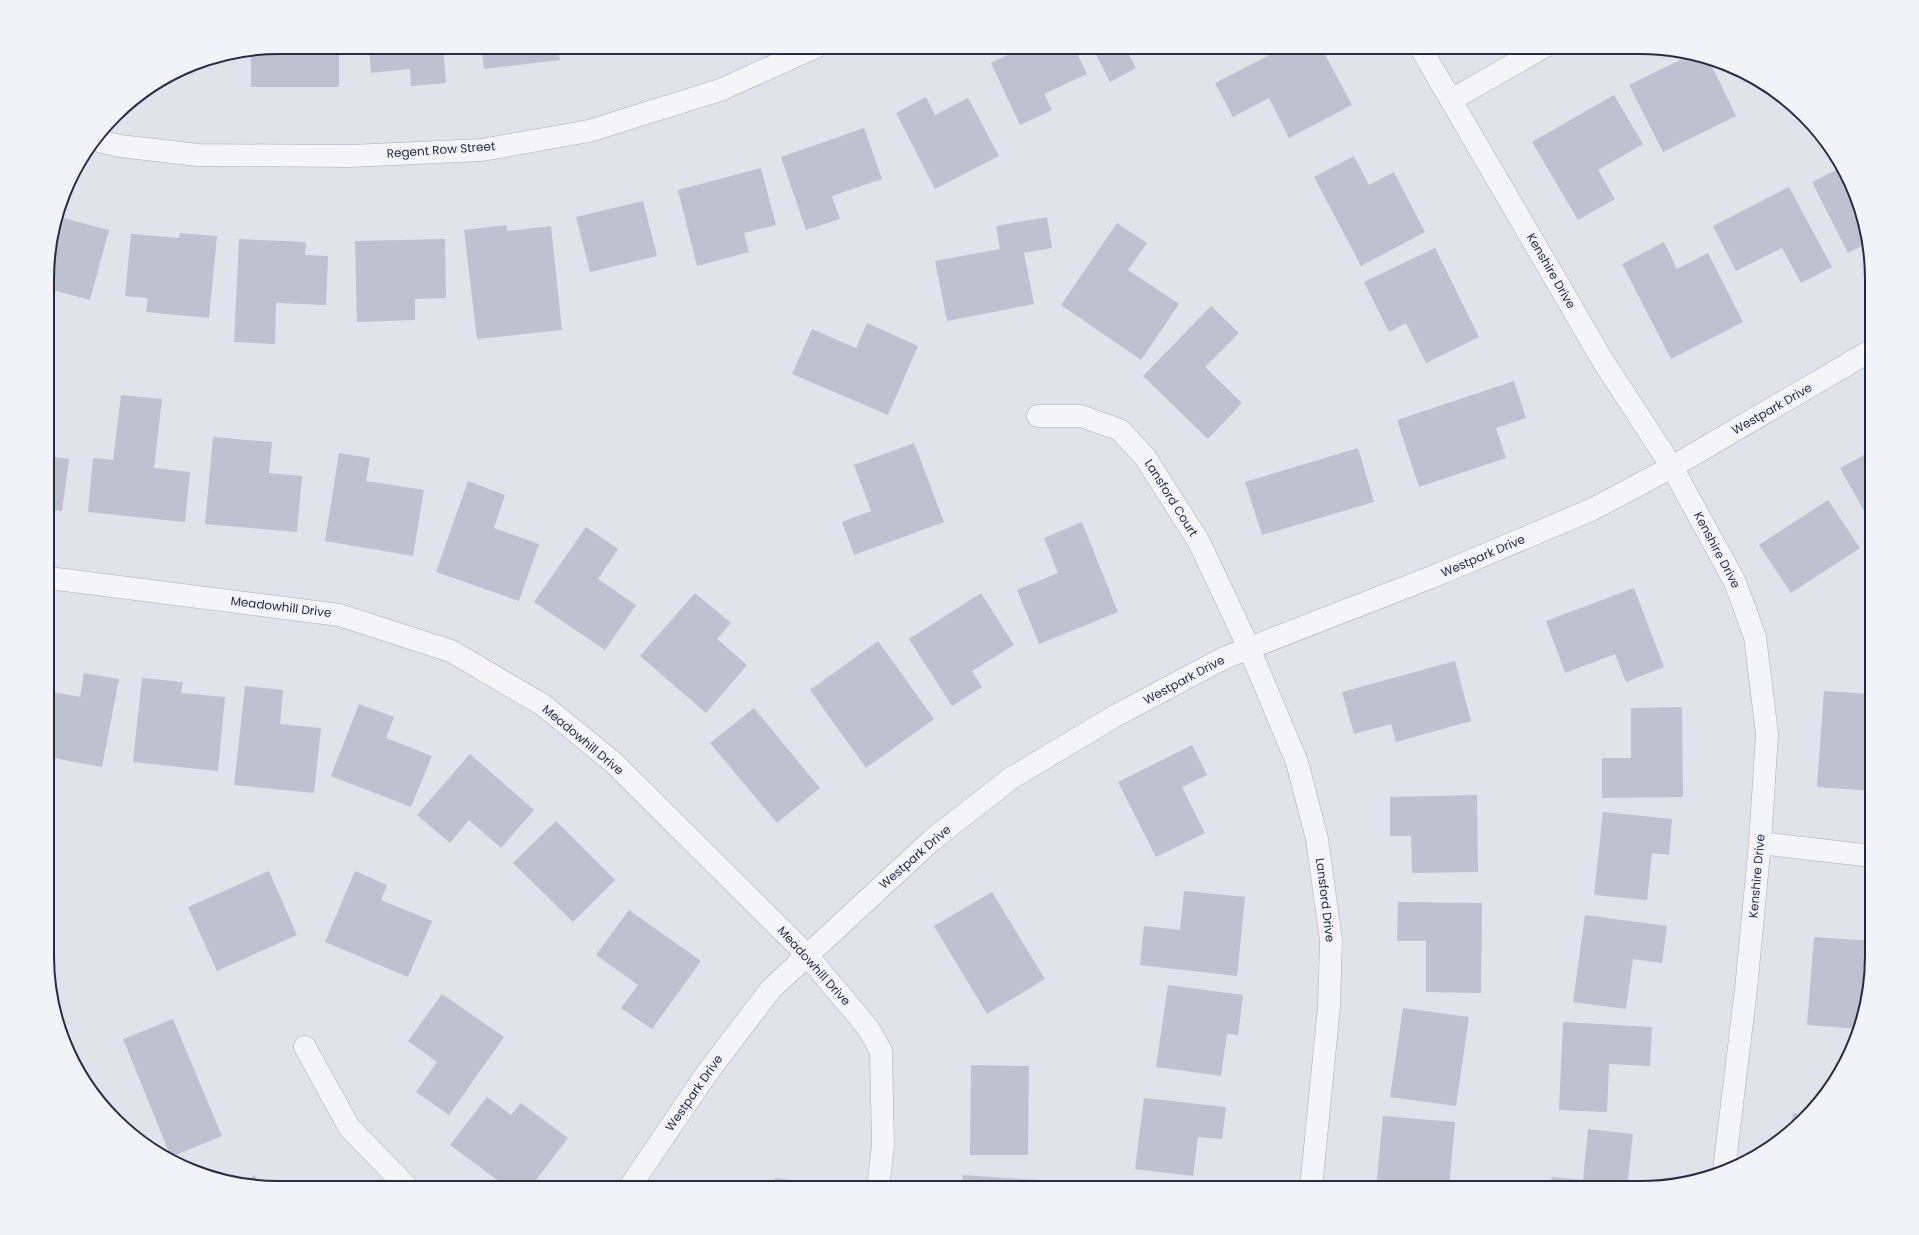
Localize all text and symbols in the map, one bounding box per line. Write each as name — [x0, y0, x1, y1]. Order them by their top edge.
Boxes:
street label: Regent Row Street — [386, 137, 496, 162]
street label: Kenshire Drive — [1523, 230, 1580, 312]
street label: Westpark Drive — [1729, 379, 1815, 438]
street label: Lansford Court — [1141, 456, 1202, 540]
street label: Kenshire Drive — [1690, 509, 1745, 591]
street label: Westpark Drive — [1438, 530, 1528, 581]
street label: Meadowhill Drive — [230, 592, 332, 621]
street label: Westpark Drive — [1140, 651, 1227, 708]
street label: Meadowhill Drive — [539, 701, 628, 779]
street label: Westpark Drive — [875, 821, 954, 893]
street label: Kenshire Drive — [1744, 833, 1769, 919]
street label: Lansford Drive — [1312, 857, 1339, 943]
street label: Meadowhill Drive — [774, 922, 855, 1009]
street label: Westpark Drive — [661, 1051, 726, 1134]

